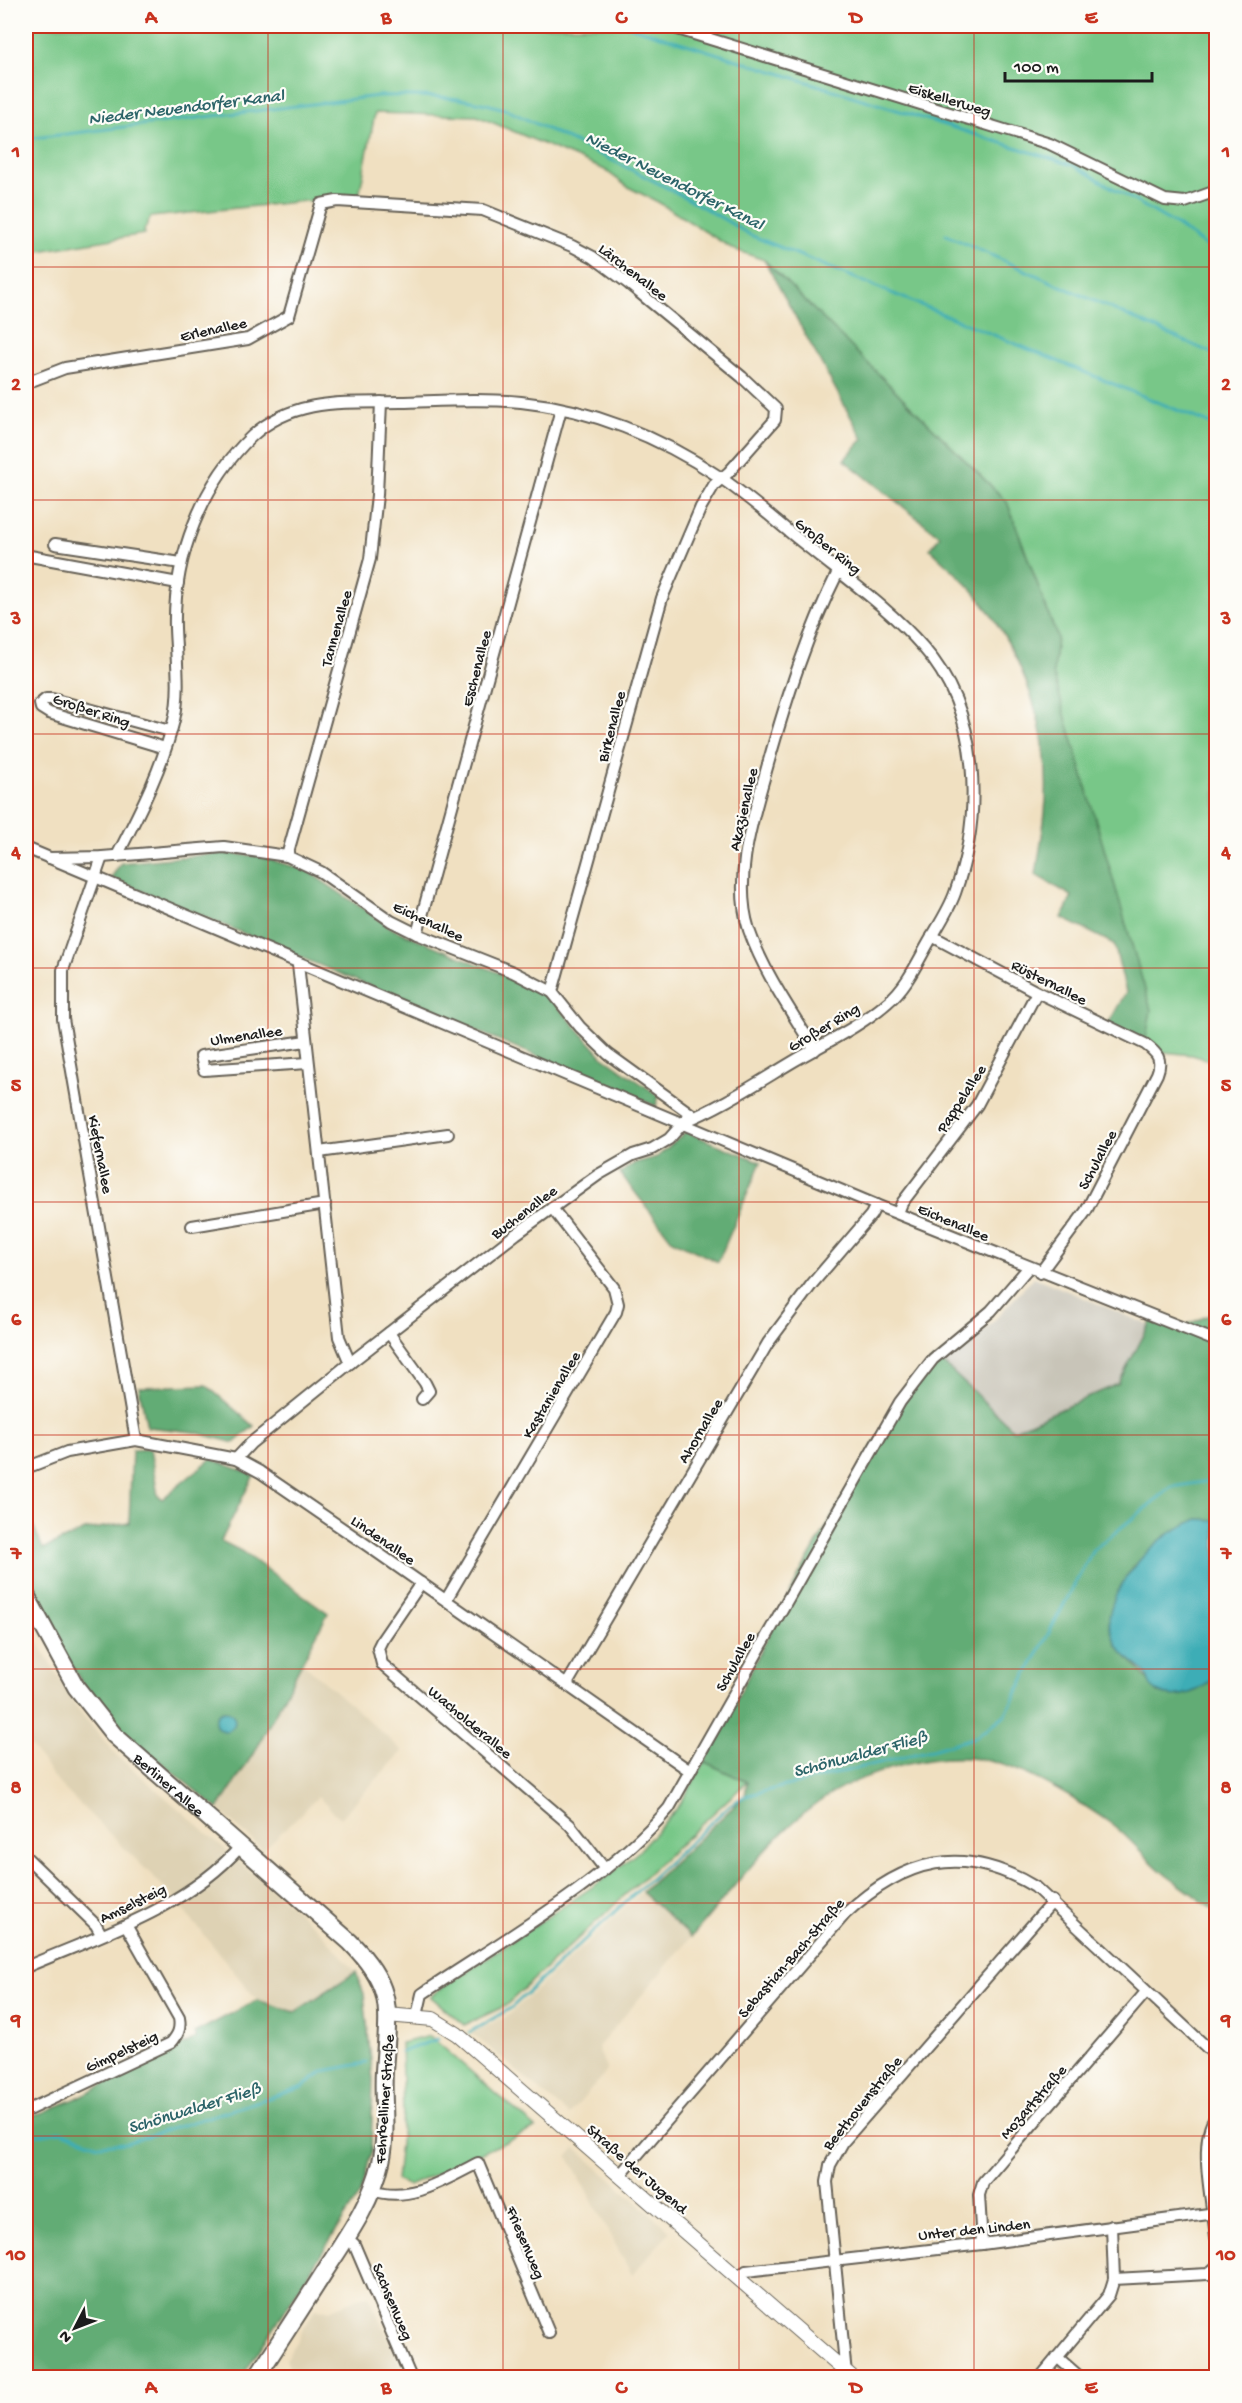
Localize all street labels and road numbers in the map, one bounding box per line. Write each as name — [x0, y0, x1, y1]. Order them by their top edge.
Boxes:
street label: Eiskellerweg — [905, 80, 993, 123]
street label: Lärchenallee — [593, 241, 671, 307]
street label: Erlenallee — [179, 315, 249, 348]
street label: Großer Ring — [790, 515, 864, 580]
street label: Tannenallee — [318, 588, 359, 670]
street label: Eschenallee — [459, 628, 498, 709]
street label: Birkenallee — [595, 689, 632, 765]
street label: Großer Ring — [50, 691, 132, 734]
street label: Akazienallee — [727, 766, 764, 853]
street label: Eichenallee — [389, 899, 467, 948]
street label: Rüsternallee — [1007, 957, 1090, 1012]
street label: Großer Ring — [786, 1000, 864, 1058]
street label: Ulmenallee — [209, 1023, 284, 1052]
street label: Pappelallee — [933, 1062, 992, 1138]
street label: Kiefernallee — [82, 1114, 116, 1196]
street label: Schulallee — [1075, 1127, 1123, 1194]
street label: Buchenallee — [487, 1182, 563, 1245]
street label: Eichenallee — [914, 1201, 992, 1248]
street label: Kastanienallee — [520, 1348, 587, 1443]
street label: Ahornallee — [675, 1395, 729, 1468]
street label: Lindenallee — [346, 1513, 419, 1571]
street label: Schulallee — [713, 1629, 761, 1696]
street label: Wacholderallee — [423, 1683, 515, 1765]
street label: Berliner Allee — [127, 1750, 207, 1823]
street label: Amselsteig — [97, 1881, 170, 1929]
street label: Sebastian-Bach-Straße — [735, 1895, 850, 2023]
street label: Gimpelsteig — [83, 2028, 162, 2078]
street label: Fehrbelliner Straße — [372, 2033, 401, 2166]
street label: Beethovenstraße — [819, 2053, 908, 2156]
street label: Mozartstraße — [997, 2062, 1073, 2144]
street label: Straße der Jugend — [581, 2122, 691, 2221]
street label: Friesenweg — [500, 2203, 548, 2283]
street label: Unter den Linden — [918, 2216, 1032, 2247]
street label: Sachsenweg — [366, 2261, 416, 2344]

